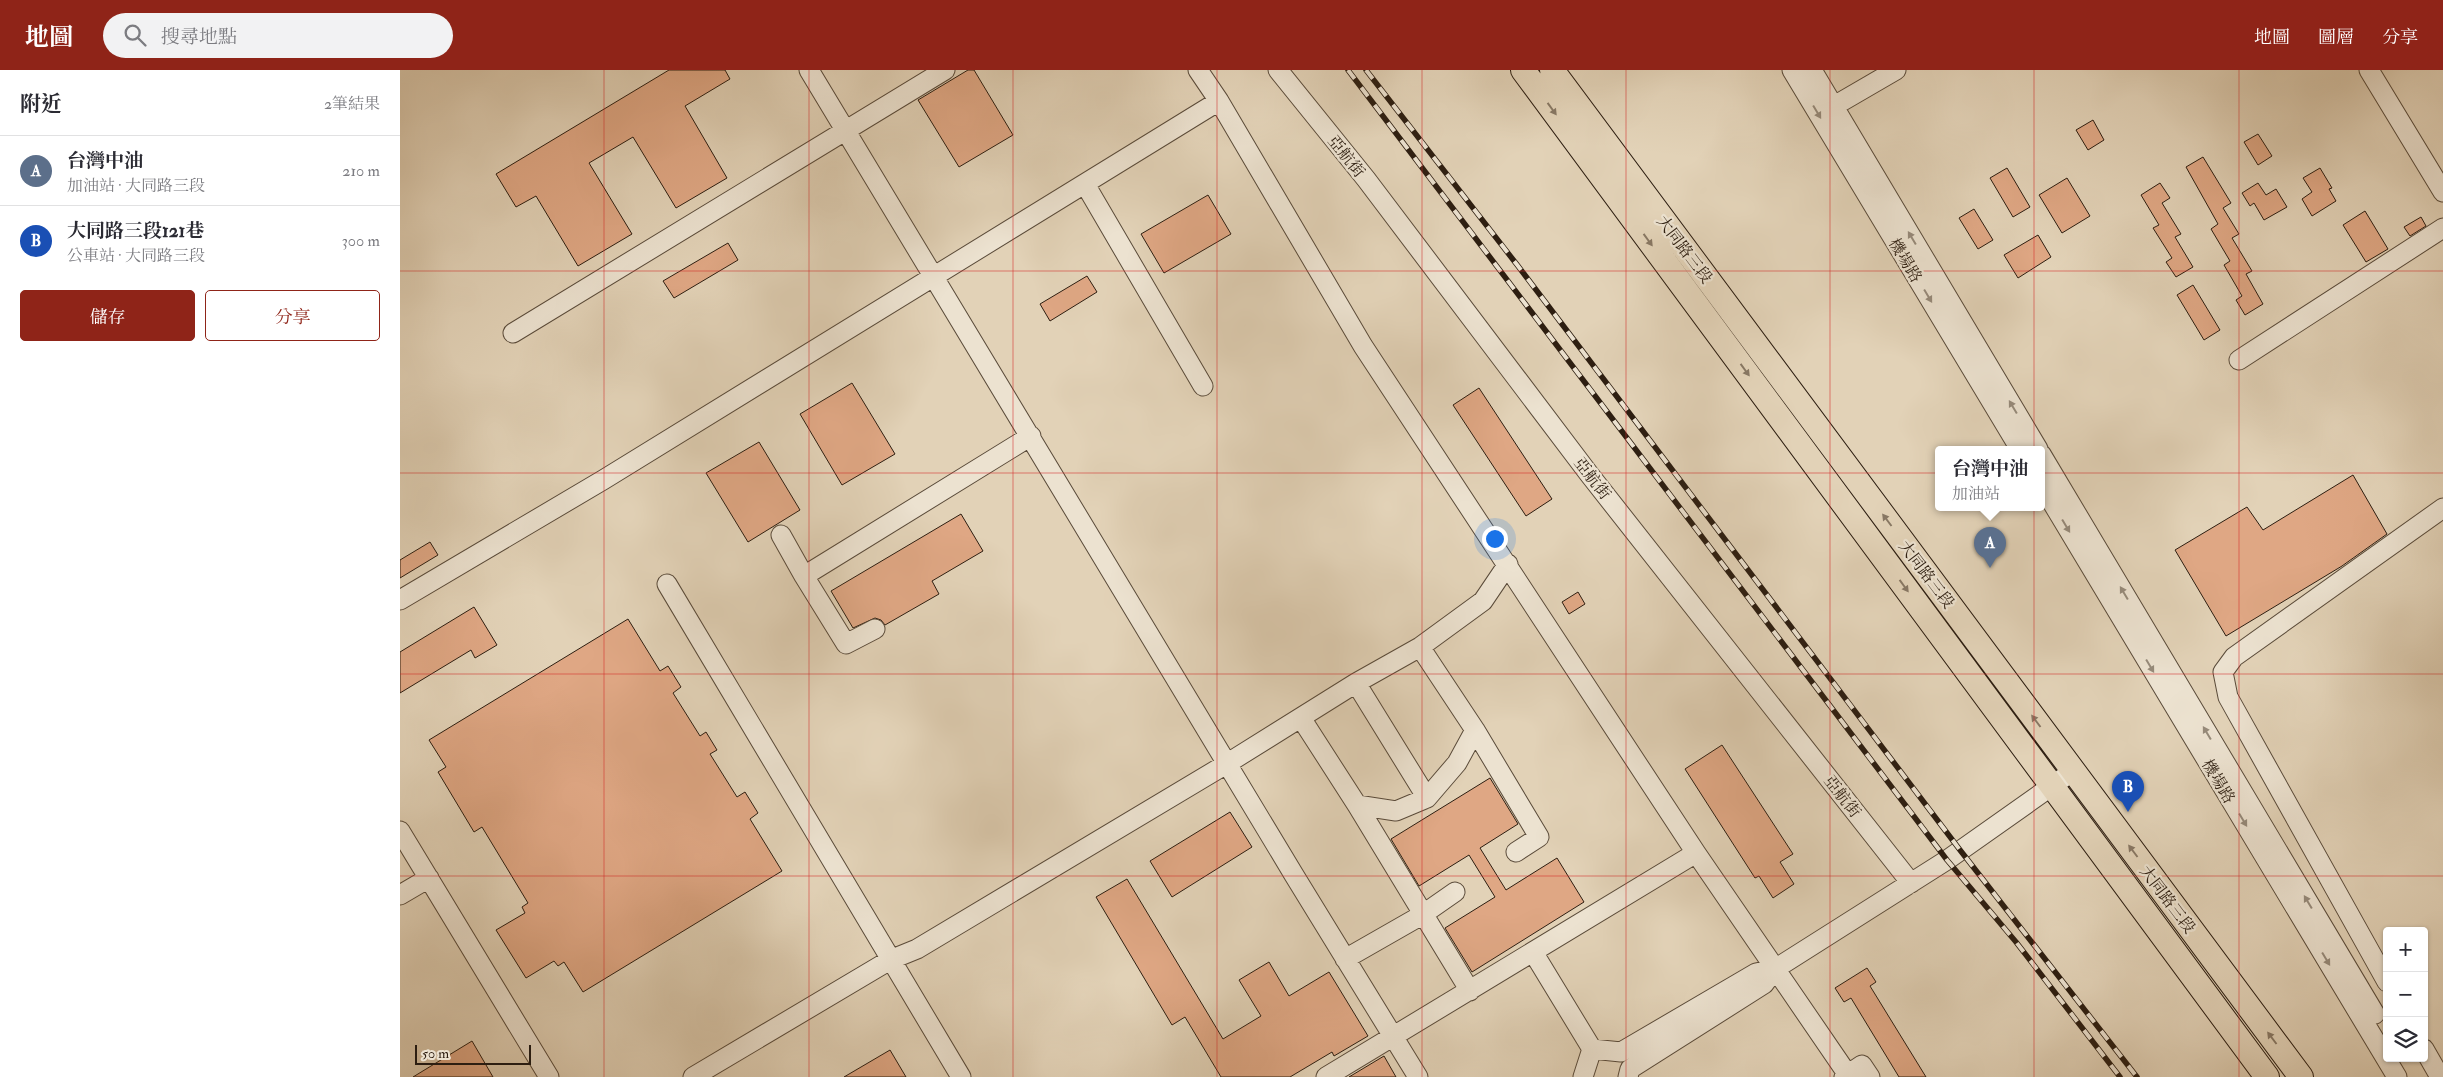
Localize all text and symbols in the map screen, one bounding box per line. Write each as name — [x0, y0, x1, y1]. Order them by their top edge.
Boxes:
search box — [103, 13, 453, 58]
icon: search — [121, 21, 149, 49]
text: 地圖 — [25, 22, 73, 53]
text: 搜尋地點 — [161, 25, 237, 49]
text: 地圖 — [2254, 26, 2290, 49]
text: 圖層 — [2318, 26, 2354, 49]
text: 分享 — [2382, 26, 2418, 49]
text: 附近 — [20, 91, 62, 118]
text: 2筆結果 — [324, 94, 380, 114]
one-way arrow — [1546, 102, 1557, 115]
one-way arrow — [1813, 105, 1822, 118]
street label: 亞航街 — [1323, 132, 1369, 182]
text: 台灣中油 — [67, 149, 143, 173]
text: A — [31, 161, 41, 181]
text: 210 m — [342, 161, 380, 181]
text: 加油站 · 大同路三段 — [67, 176, 205, 196]
street label: 大同路三段 — [1652, 212, 1716, 288]
text: 大同路三段121巷 — [67, 219, 204, 243]
text: B — [31, 231, 41, 251]
text: 300 m — [342, 231, 380, 251]
one-way arrow — [1908, 231, 1917, 244]
one-way arrow — [1643, 233, 1653, 247]
street label: 機場路 — [1884, 235, 1926, 286]
text: 公車站 · 大同路三段 — [67, 246, 205, 266]
button: 儲存 — [20, 290, 195, 341]
button: 分享 — [205, 290, 380, 341]
one-way arrow — [1924, 290, 1933, 303]
one-way arrow — [1740, 363, 1750, 377]
one-way arrow — [2009, 401, 2018, 414]
popup — [1935, 446, 2045, 511]
street label: 亞航街 — [1570, 454, 1615, 504]
text: 台灣中油 — [1952, 457, 2028, 481]
text: 加油站 — [1952, 484, 2000, 504]
one-way arrow — [1882, 513, 1892, 527]
one-way arrow — [2062, 520, 2071, 533]
your location — [1482, 526, 1508, 552]
pin: A — [1974, 527, 2006, 568]
street label: 大同路三段 — [1894, 537, 1958, 613]
one-way arrow — [1899, 579, 1909, 592]
one-way arrow — [2119, 587, 2128, 600]
one-way arrow — [2146, 659, 2155, 672]
one-way arrow — [2031, 714, 2041, 728]
one-way arrow — [2203, 726, 2212, 739]
street label: 機場路 — [2197, 756, 2239, 807]
pin: B — [2112, 771, 2144, 812]
street label: 亞航街 — [1820, 772, 1865, 822]
one-way arrow — [2238, 813, 2247, 826]
one-way arrow — [2128, 844, 2138, 858]
street label: 大同路三段 — [2135, 862, 2199, 938]
one-way arrow — [2304, 896, 2313, 909]
map controls — [2383, 927, 2428, 1062]
button: + — [2383, 927, 2428, 972]
one-way arrow — [2322, 953, 2331, 966]
button: − — [2383, 972, 2428, 1017]
button: layers — [2383, 1017, 2428, 1062]
one-way arrow — [2267, 1031, 2277, 1045]
scale bar — [415, 1042, 531, 1065]
text: 50 m — [422, 1045, 449, 1062]

